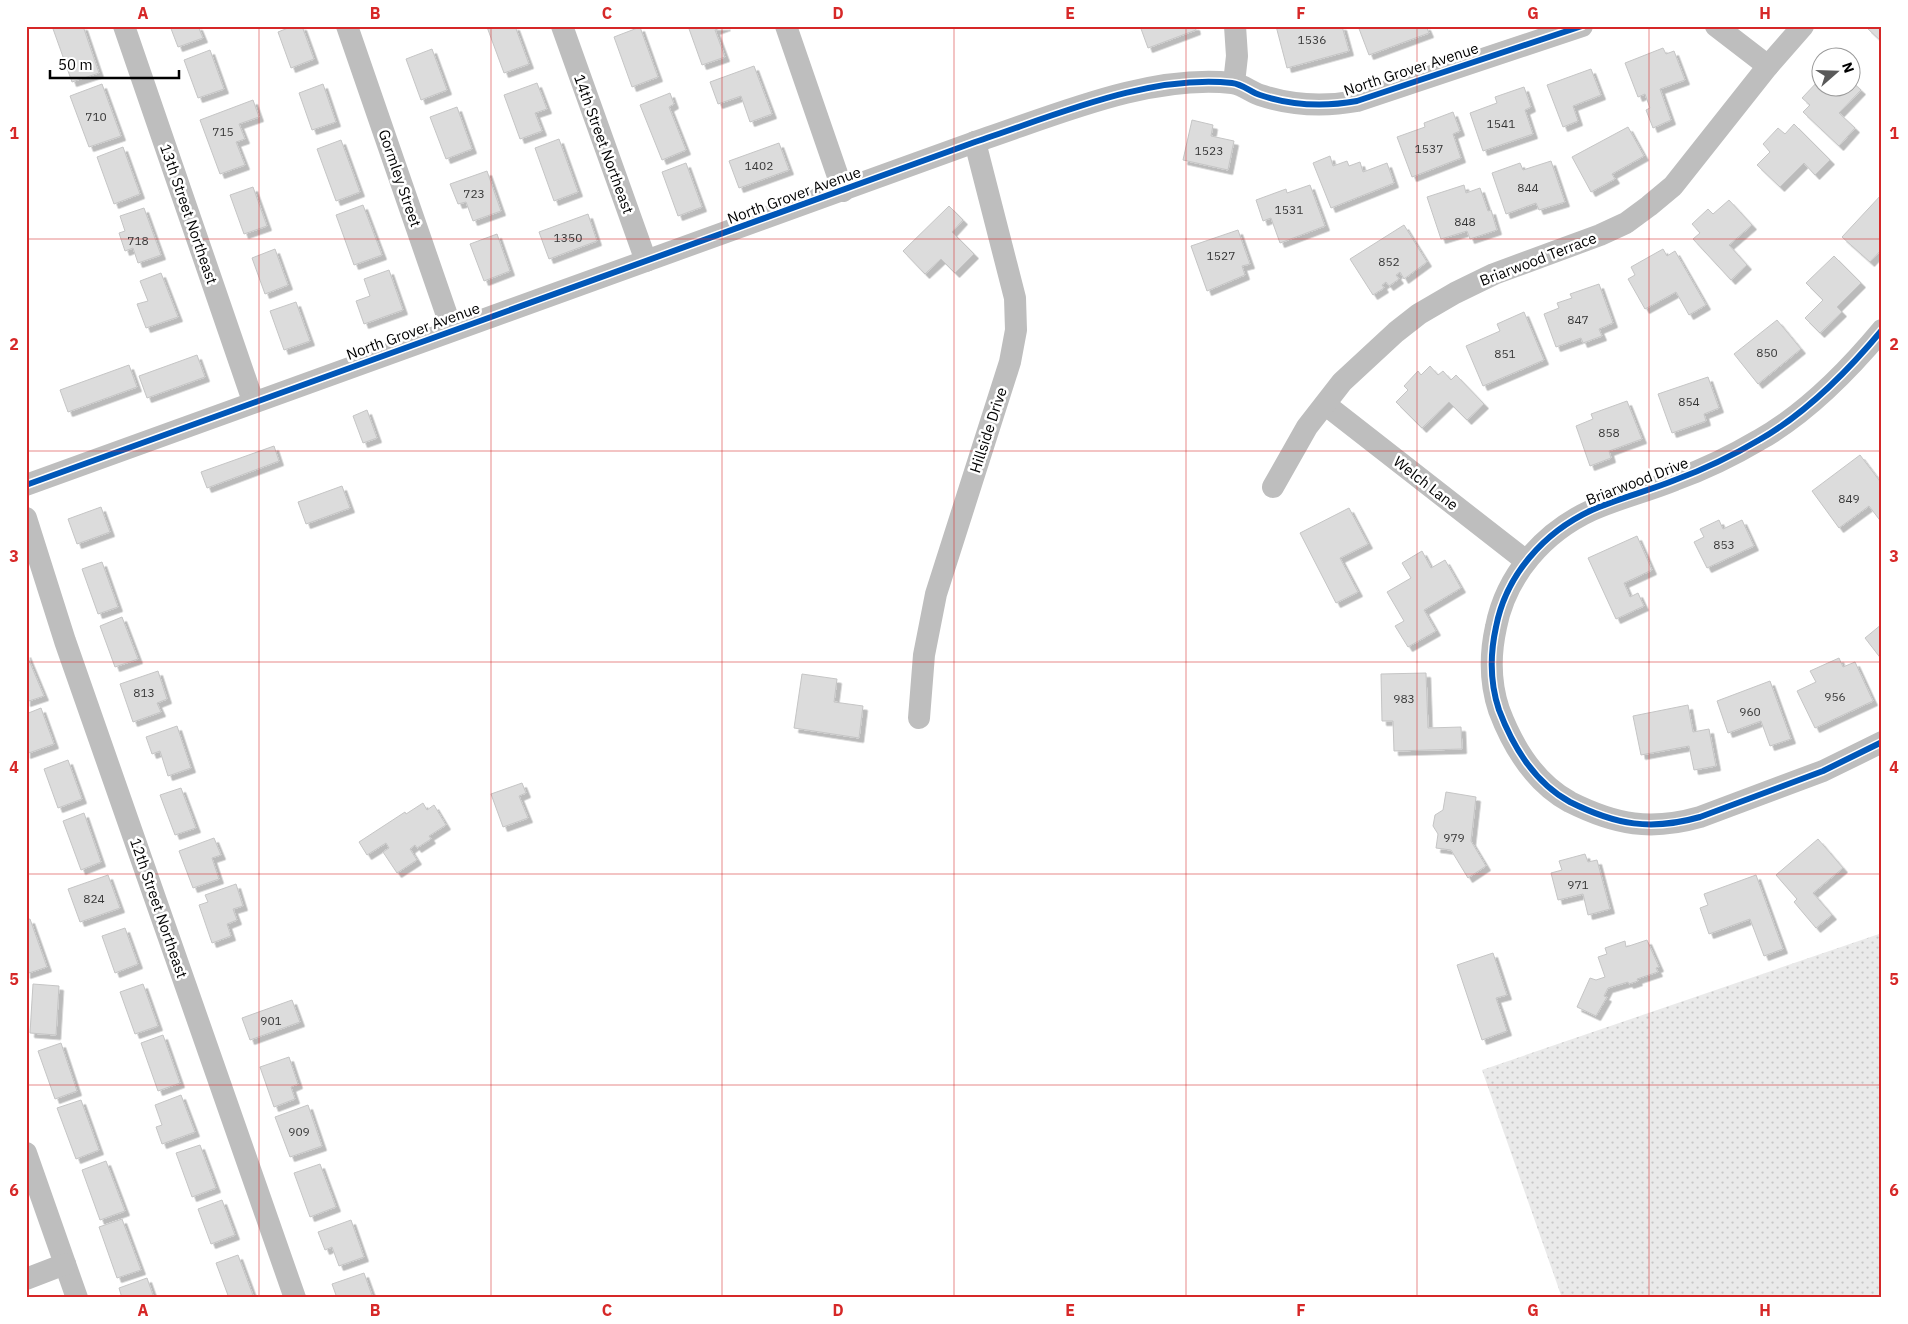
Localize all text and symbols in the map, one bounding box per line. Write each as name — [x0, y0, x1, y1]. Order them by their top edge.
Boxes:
text: A — [138, 3, 149, 23]
text: B — [370, 3, 381, 23]
text: C — [602, 3, 612, 23]
text: D — [832, 3, 844, 23]
text: E — [1065, 3, 1075, 23]
text: F — [1296, 3, 1306, 23]
text: G — [1527, 3, 1539, 23]
text: H — [1759, 3, 1771, 23]
house number: 1536 — [1298, 32, 1326, 47]
street label: North Grover Avenue — [1341, 38, 1481, 100]
scale bar — [50, 48, 179, 80]
north arrow — [1810, 48, 1860, 98]
text: 50 m — [58, 55, 93, 74]
text: N — [1838, 60, 1858, 75]
street label: 14th Street Northeast — [570, 72, 638, 216]
house number: 710 — [85, 109, 107, 124]
house number: 1541 — [1487, 116, 1515, 131]
text: 1 — [9, 123, 19, 143]
text: 1 — [1889, 123, 1899, 143]
house number: 715 — [212, 124, 234, 139]
street label: Gormley Street — [374, 127, 426, 229]
street label: 13th Street Northeast — [156, 141, 222, 287]
house number: 1537 — [1415, 141, 1443, 156]
house number: 1523 — [1195, 143, 1223, 158]
house number: 1402 — [745, 158, 773, 173]
street label: North Grover Avenue — [725, 162, 863, 228]
house number: 844 — [1517, 180, 1539, 195]
house number: 723 — [463, 186, 485, 201]
house number: 1531 — [1275, 202, 1303, 217]
house number: 848 — [1454, 214, 1476, 229]
street label: Briarwood Terrace — [1477, 228, 1599, 290]
house number: 1350 — [554, 230, 582, 245]
house number: 718 — [127, 233, 149, 248]
house number: 1527 — [1207, 248, 1235, 263]
house number: 852 — [1378, 254, 1400, 269]
street label: North Grover Avenue — [344, 298, 482, 364]
house number: 847 — [1567, 312, 1589, 327]
text: 2 — [9, 334, 19, 354]
text: 2 — [1889, 334, 1899, 354]
house number: 850 — [1756, 345, 1778, 360]
house number: 851 — [1494, 346, 1516, 361]
street label: Hillside Drive — [965, 385, 1011, 475]
house number: 854 — [1678, 394, 1700, 409]
house number: 858 — [1598, 425, 1620, 440]
street label: Welch Lane — [1390, 452, 1462, 514]
street label: Briarwood Drive — [1583, 453, 1691, 509]
house number: 849 — [1838, 491, 1860, 506]
house number: 853 — [1713, 537, 1735, 552]
text: 3 — [9, 546, 19, 566]
text: 3 — [1889, 546, 1899, 566]
house number: 813 — [133, 685, 155, 700]
house number: 956 — [1824, 689, 1846, 704]
house number: 983 — [1393, 691, 1415, 706]
house number: 960 — [1739, 704, 1761, 719]
text: 4 — [9, 757, 19, 777]
text: 4 — [1889, 757, 1899, 777]
house number: 979 — [1443, 830, 1465, 845]
street label: 12th Street Northeast — [126, 835, 192, 981]
house number: 971 — [1567, 877, 1589, 892]
house number: 824 — [83, 891, 105, 906]
text: 5 — [9, 969, 19, 989]
text: 5 — [1889, 969, 1899, 989]
house number: 901 — [260, 1013, 282, 1028]
house number: 909 — [288, 1124, 310, 1139]
text: 6 — [9, 1180, 19, 1200]
text: 6 — [1889, 1180, 1899, 1200]
text: A — [138, 1300, 149, 1320]
text: B — [370, 1300, 381, 1320]
text: C — [602, 1300, 612, 1320]
text: D — [832, 1300, 844, 1320]
text: E — [1065, 1300, 1075, 1320]
text: F — [1296, 1300, 1306, 1320]
text: G — [1527, 1300, 1539, 1320]
text: H — [1759, 1300, 1771, 1320]

